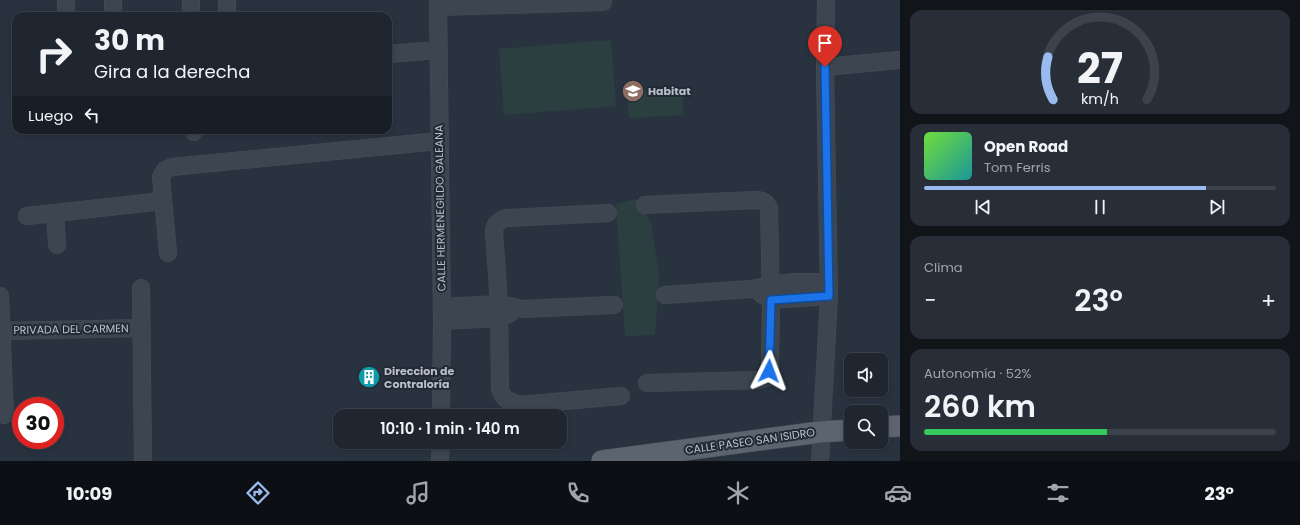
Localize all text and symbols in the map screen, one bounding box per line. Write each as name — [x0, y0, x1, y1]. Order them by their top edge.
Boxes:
text: 30 m — [94, 21, 165, 60]
pin — [808, 26, 842, 67]
icon: right — [28, 28, 80, 80]
icon: arrive — [814, 32, 836, 54]
text: 27 — [1077, 39, 1123, 98]
text: Gira a la derecha — [94, 59, 250, 84]
school or university icon: Habitat — [620, 78, 646, 104]
place label: Habitat — [648, 83, 691, 99]
text: km/h — [1081, 89, 1119, 109]
icon: left — [81, 104, 103, 126]
text: Luego — [28, 105, 73, 126]
street label: CALLE HERMENEGILDO GALEANA — [431, 124, 449, 291]
text: Open Road — [984, 136, 1068, 157]
text: Tom Ferris — [984, 158, 1051, 177]
icon: previous — [972, 196, 994, 218]
icon: pause — [1089, 196, 1111, 218]
icon: next — [1206, 196, 1228, 218]
text: Clima — [924, 258, 963, 277]
text: 23° — [1074, 279, 1123, 322]
text: − — [924, 285, 936, 316]
text: + — [1261, 285, 1276, 316]
street label: PRIVADA DEL CARMEN — [13, 320, 129, 338]
position arrow — [748, 350, 790, 392]
map controls — [844, 353, 888, 449]
button: sound — [844, 353, 888, 397]
place label: Direccion de Contraloría — [384, 363, 455, 392]
building icon: Direccion de Contraloría — [356, 364, 382, 390]
text: Autonomía · 52% — [924, 364, 1031, 383]
text: 260 km — [924, 385, 1036, 428]
speed limit sign: 30 — [12, 397, 64, 449]
button: search — [844, 405, 888, 449]
text: 10:10 · 1 min · 140 m — [380, 418, 520, 439]
street label: CALLE PASEO SAN ISIDRO — [684, 424, 816, 458]
icon: directions — [244, 479, 272, 507]
icon: music — [404, 479, 432, 507]
icon: phone — [564, 479, 592, 507]
icon: climate — [724, 479, 752, 507]
icon: car — [884, 479, 912, 507]
icon: filters — [1044, 479, 1072, 507]
text: 10:09 — [66, 481, 112, 506]
text: 23° — [1204, 481, 1234, 506]

